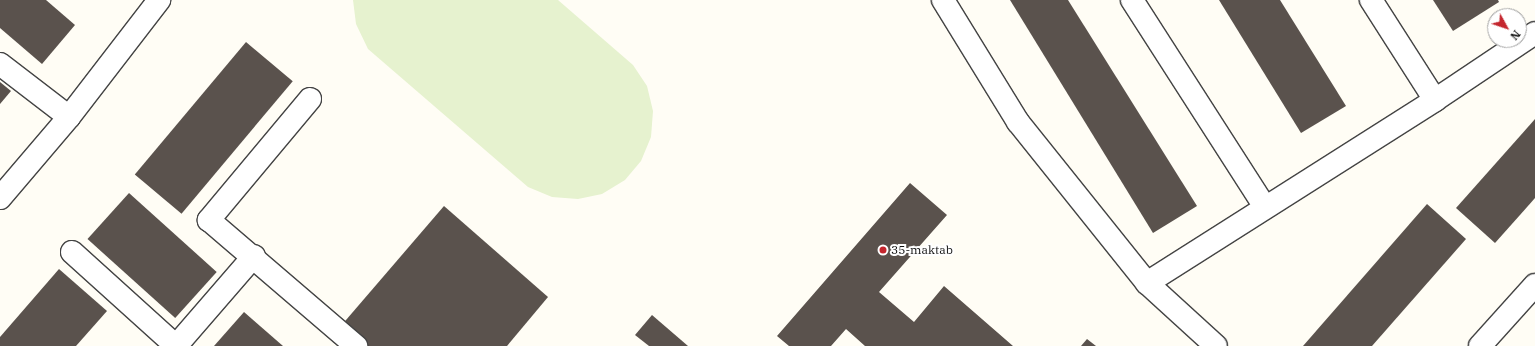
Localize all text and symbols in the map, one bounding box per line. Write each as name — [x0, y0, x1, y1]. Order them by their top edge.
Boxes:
north arrow — [1487, 8, 1527, 48]
text: N — [1507, 27, 1524, 43]
place label: 35-maktab — [891, 243, 953, 257]
marker: 35-maktab — [878, 245, 888, 255]

